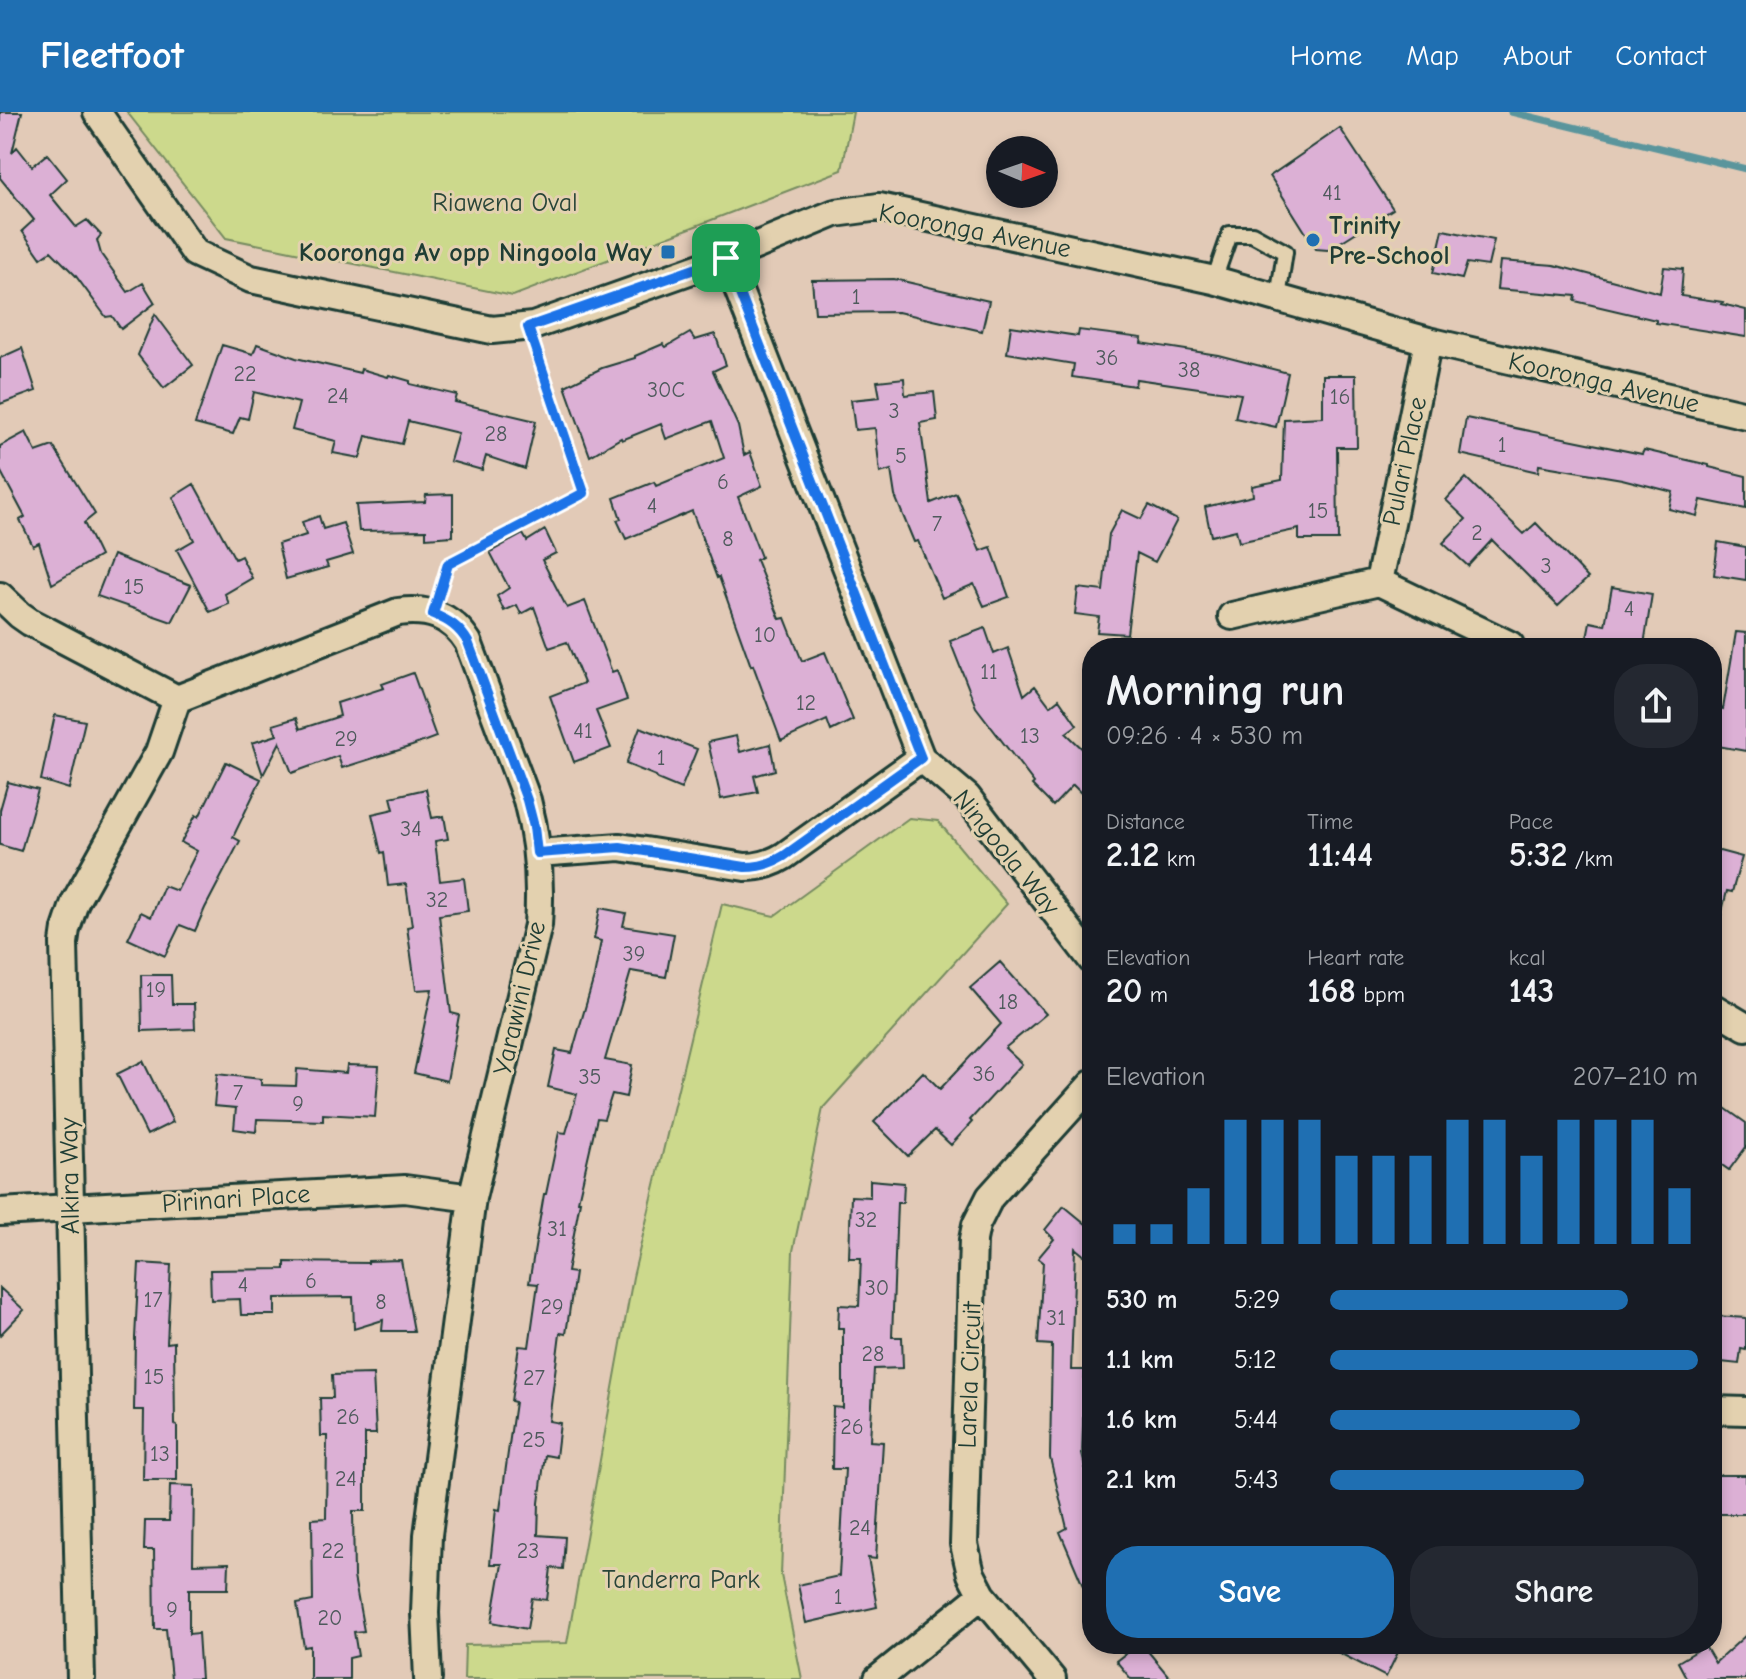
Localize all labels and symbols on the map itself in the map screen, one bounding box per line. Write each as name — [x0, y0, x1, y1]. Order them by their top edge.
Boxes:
north arrow — [986, 136, 1058, 208]
house number: 41 — [1322, 180, 1342, 206]
park label: Riawena Oval — [432, 188, 578, 218]
street label: Kooronga Avenue — [876, 198, 1073, 264]
place label: Trinity Pre-School — [1329, 211, 1450, 271]
pin — [692, 224, 760, 292]
marker: Trinity Pre-School — [1304, 231, 1322, 249]
place label: Kooronga Av opp Ningoola Way — [299, 238, 652, 268]
marker: Kooronga Av opp Ningoola Way — [659, 243, 677, 261]
house number: 1 — [852, 284, 860, 310]
house number: 36 — [1095, 345, 1119, 371]
street label: Kooronga Avenue — [1505, 346, 1702, 420]
house number: 38 — [1178, 357, 1200, 383]
house number: 22 — [233, 361, 257, 387]
house number: 30C — [647, 377, 685, 403]
house number: 24 — [327, 383, 349, 409]
house number: 16 — [1330, 384, 1350, 410]
street label: Pulari Place — [1377, 394, 1433, 528]
house number: 3 — [888, 398, 900, 424]
house number: 28 — [485, 421, 507, 447]
house number: 1 — [1498, 432, 1506, 458]
house number: 5 — [895, 443, 907, 469]
house number: 6 — [717, 469, 729, 495]
house number: 4 — [647, 493, 657, 519]
house number: 15 — [1308, 498, 1328, 524]
house number: 7 — [932, 511, 943, 537]
house number: 2 — [1471, 520, 1483, 546]
house number: 8 — [722, 526, 734, 552]
house number: 3 — [1540, 553, 1552, 579]
house number: 15 — [124, 574, 144, 600]
house number: 4 — [1624, 596, 1634, 622]
house number: 10 — [754, 622, 776, 648]
house number: 11 — [980, 659, 998, 685]
house number: 12 — [796, 690, 816, 716]
house number: 41 — [573, 718, 593, 744]
house number: 13 — [1020, 723, 1040, 749]
house number: 29 — [334, 726, 358, 752]
house number: 1 — [657, 745, 665, 771]
street label: Ningoola Way — [947, 784, 1066, 922]
house number: 34 — [400, 816, 422, 842]
house number: 32 — [426, 887, 448, 913]
street label: Yarawini Drive — [488, 918, 552, 1078]
house number: 39 — [623, 941, 645, 967]
house number: 19 — [146, 977, 166, 1003]
house number: 18 — [998, 989, 1018, 1015]
house number: 36 — [972, 1061, 996, 1087]
house number: 35 — [578, 1064, 602, 1090]
house number: 7 — [233, 1080, 244, 1106]
house number: 9 — [292, 1091, 304, 1117]
street label: Alkira Way — [54, 1117, 86, 1235]
street label: Pirinari Place — [161, 1179, 311, 1219]
house number: 32 — [855, 1207, 877, 1233]
house number: 31 — [547, 1216, 567, 1242]
house number: 6 — [305, 1268, 317, 1294]
house number: 4 — [238, 1272, 248, 1298]
house number: 30 — [865, 1275, 889, 1301]
house number: 17 — [143, 1287, 163, 1313]
house number: 8 — [375, 1289, 387, 1315]
house number: 29 — [540, 1294, 564, 1320]
street label: Larela Circuit — [952, 1299, 988, 1449]
house number: 31 — [1046, 1305, 1066, 1331]
house number: 28 — [862, 1341, 884, 1367]
house number: 15 — [144, 1364, 164, 1390]
house number: 27 — [523, 1365, 546, 1391]
house number: 26 — [336, 1404, 360, 1430]
house number: 26 — [840, 1414, 864, 1440]
house number: 25 — [522, 1427, 546, 1453]
house number: 13 — [150, 1441, 170, 1467]
house number: 24 — [335, 1466, 357, 1492]
house number: 24 — [849, 1515, 871, 1541]
house number: 22 — [321, 1538, 345, 1564]
house number: 23 — [517, 1538, 539, 1564]
park label: Tanderra Park — [602, 1565, 760, 1595]
house number: 1 — [834, 1584, 842, 1610]
house number: 9 — [166, 1597, 178, 1623]
house number: 20 — [318, 1605, 342, 1631]

